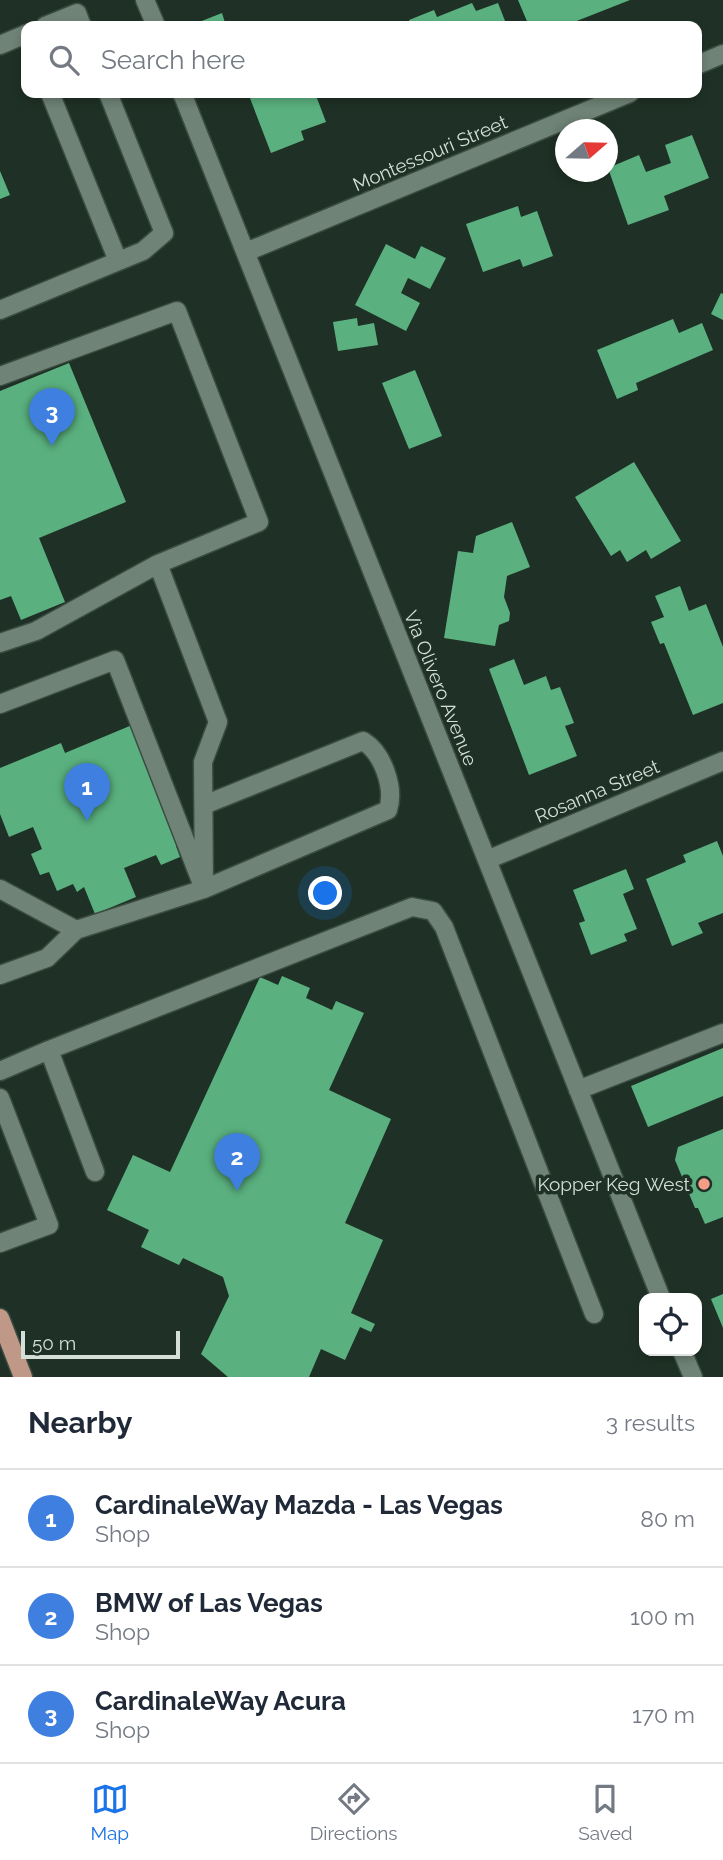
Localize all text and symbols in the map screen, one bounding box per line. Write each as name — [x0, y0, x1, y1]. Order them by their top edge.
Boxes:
search box — [21, 21, 702, 98]
icon: search — [45, 41, 83, 79]
text: Search here — [101, 45, 245, 75]
street label: Montessouri Street — [350, 110, 511, 195]
north arrow — [555, 119, 618, 182]
pin: 3 — [29, 388, 75, 446]
street label: Via Olivero Avenue — [400, 607, 482, 769]
street label: Rosanna Street — [532, 755, 663, 827]
pin: 1 — [64, 763, 110, 821]
your location — [308, 876, 342, 910]
pin: 2 — [214, 1133, 260, 1191]
place label: Kopper Keg West — [537, 1173, 691, 1195]
marker: Kopper Keg West — [696, 1176, 712, 1192]
map controls — [639, 1293, 702, 1356]
button: locate — [639, 1293, 702, 1356]
scale bar — [21, 1328, 180, 1360]
text: 50 m — [32, 1332, 76, 1354]
text: Nearby — [28, 1405, 132, 1440]
text: 3 results — [606, 1409, 695, 1436]
text: CardinaleWay Mazda - Las Vegas — [95, 1490, 503, 1520]
text: 1 — [45, 1505, 57, 1532]
text: 80 m — [640, 1505, 695, 1532]
text: Shop — [95, 1520, 150, 1547]
text: BMW of Las Vegas — [95, 1588, 323, 1618]
text: 2 — [45, 1603, 57, 1630]
text: 100 m — [630, 1603, 695, 1630]
text: Shop — [95, 1618, 150, 1645]
text: CardinaleWay Acura — [95, 1686, 346, 1716]
text: 3 — [45, 1701, 57, 1728]
text: 170 m — [632, 1701, 695, 1728]
text: Shop — [95, 1716, 150, 1743]
tab: Map — [90, 1780, 129, 1844]
tab: Directions — [310, 1780, 398, 1844]
tab: Saved — [578, 1780, 633, 1844]

